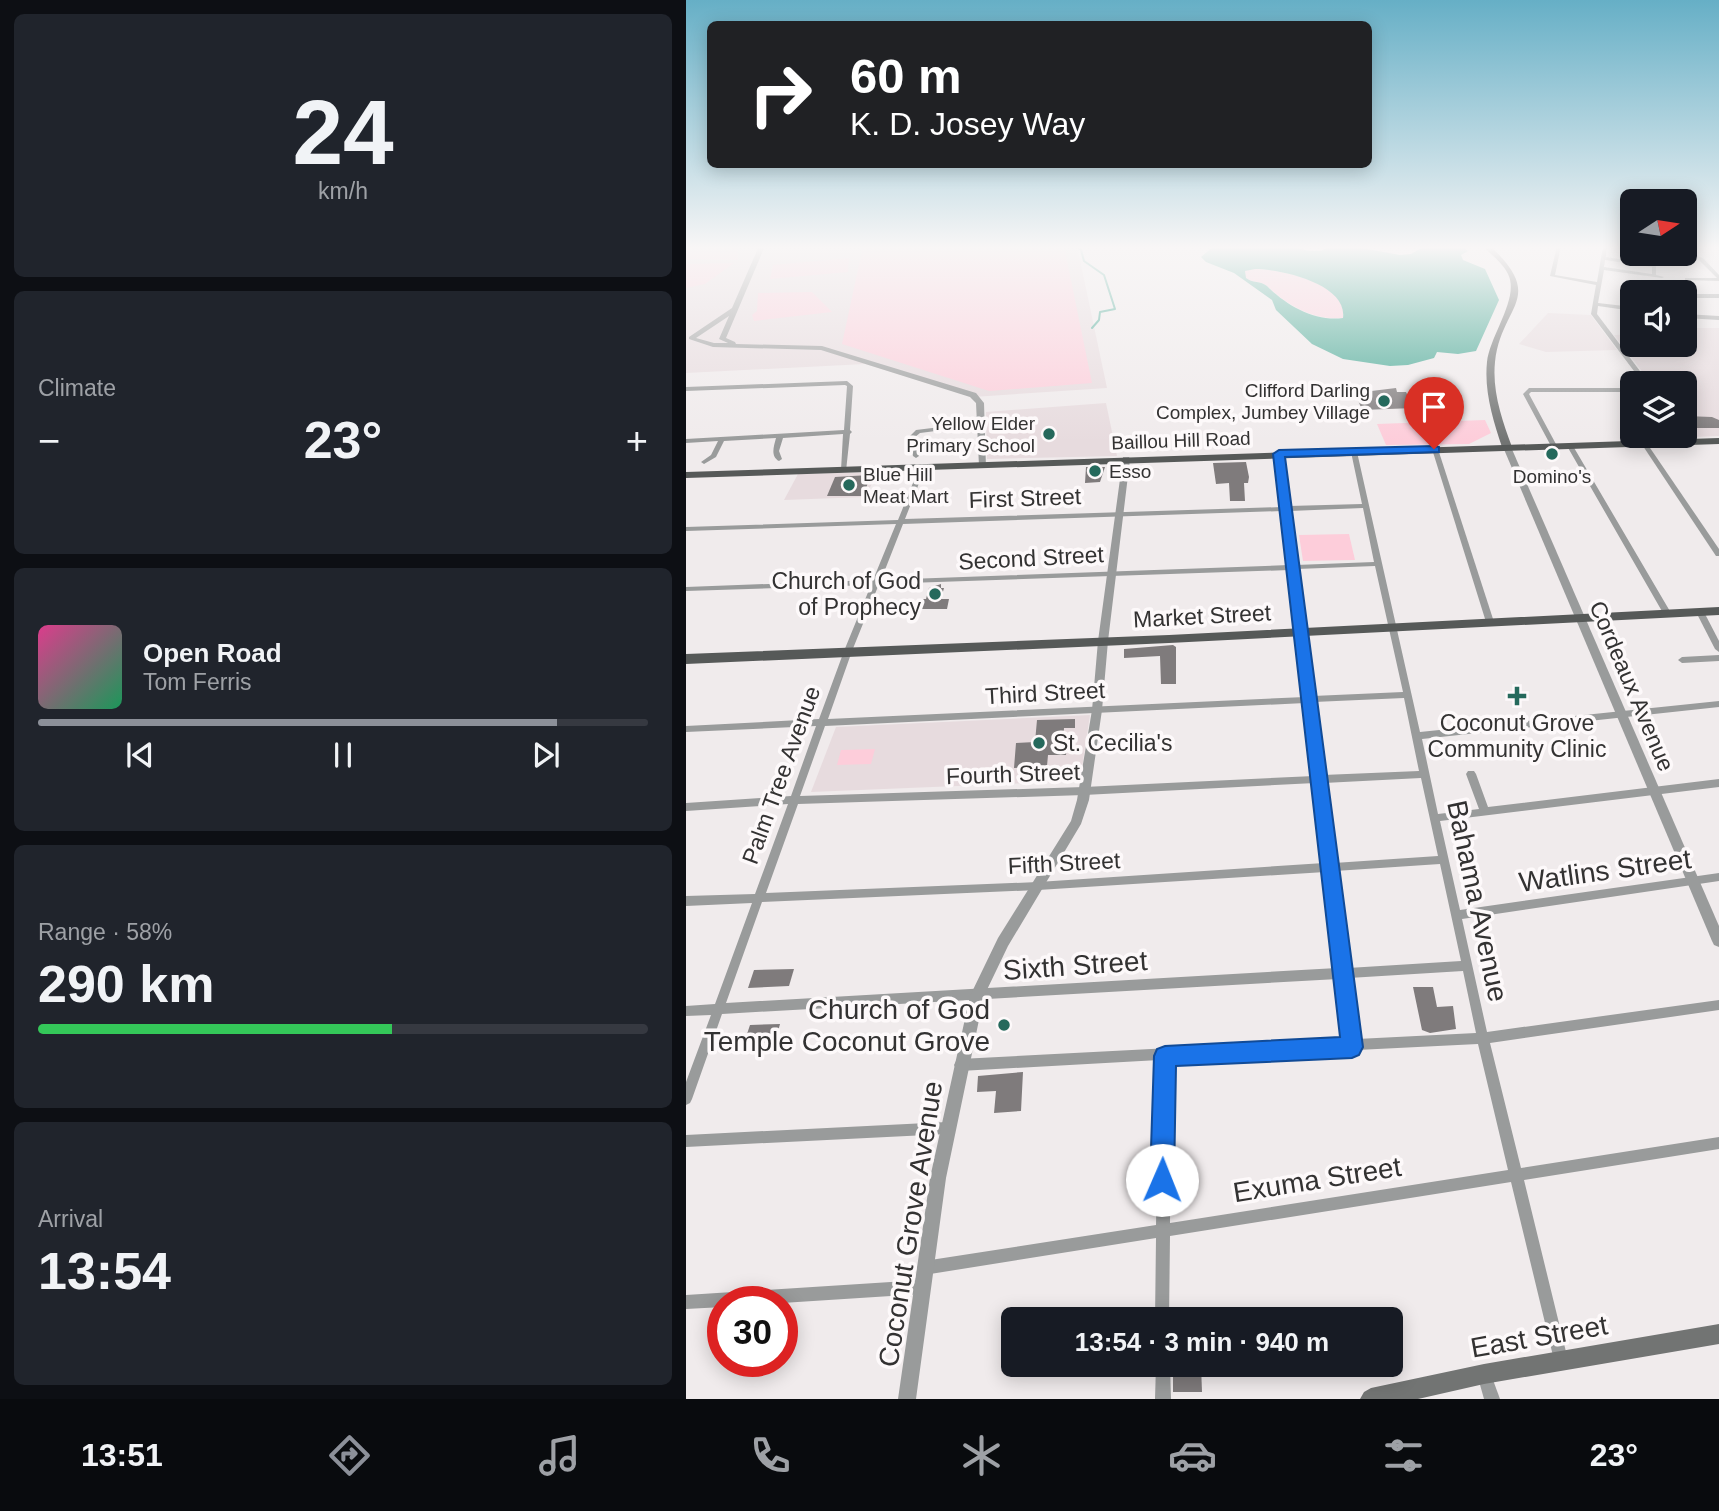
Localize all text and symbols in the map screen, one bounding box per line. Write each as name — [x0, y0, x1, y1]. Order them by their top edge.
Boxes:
icon: right — [735, 49, 826, 140]
text: 60 m — [850, 49, 962, 103]
text: 24 — [292, 82, 394, 183]
text: K. D. Josey Way — [850, 106, 1085, 142]
text: km/h — [318, 178, 368, 204]
north arrow — [1620, 189, 1698, 266]
map controls — [1620, 189, 1697, 448]
button: sound — [1620, 280, 1697, 357]
button: layers — [1620, 371, 1697, 448]
text: Climate — [38, 375, 116, 401]
pin — [1404, 377, 1464, 449]
place label: Clifford Darling Complex, Jumbey Village — [1156, 380, 1370, 423]
icon: arrive — [1415, 388, 1453, 426]
marker: Clifford Darling Complex, Jumbey Village — [1376, 393, 1392, 409]
text: 23° — [304, 411, 382, 469]
place label: Yellow Elder Primary School — [906, 413, 1036, 456]
text: − — [38, 420, 60, 462]
text: + — [626, 420, 648, 462]
marker: Yellow Elder Primary School — [1041, 426, 1057, 442]
street label: Baillou Hill Road — [1111, 428, 1251, 453]
marker: Domino's — [1544, 446, 1560, 462]
place label: Esso — [1109, 461, 1151, 482]
marker: Esso — [1087, 463, 1103, 479]
place label: Blue Hill Meat Mart — [863, 464, 949, 507]
place label: Domino's — [1513, 466, 1591, 487]
marker: Blue Hill Meat Mart — [841, 477, 857, 493]
street label: First Street — [968, 483, 1082, 513]
street label: Second Street — [958, 541, 1105, 575]
place label: Church of God of Prophecy — [771, 568, 921, 620]
marker: Church of God of Prophecy — [927, 586, 943, 602]
street label: Cordeaux Avenue — [1584, 597, 1680, 775]
street label: Market Street — [1132, 599, 1272, 633]
text: Open Road — [143, 638, 282, 668]
text: Tom Ferris — [143, 669, 252, 695]
street label: Third Street — [984, 677, 1106, 709]
street label: Palm Tree Avenue — [737, 682, 825, 868]
marker: Coconut Grove Community Clinic — [1507, 686, 1527, 706]
place label: Coconut Grove Community Clinic — [1428, 710, 1606, 762]
place label: St. Cecilia's — [1053, 730, 1172, 756]
marker: St. Cecilia's — [1031, 735, 1047, 751]
icon: previous — [121, 736, 159, 774]
icon: pause — [324, 736, 362, 774]
icon: next — [527, 736, 565, 774]
street label: Fourth Street — [945, 759, 1081, 789]
street label: Bahama Avenue — [1441, 798, 1514, 1005]
street label: Watlins Street — [1517, 843, 1693, 898]
street label: Fifth Street — [1007, 847, 1121, 879]
text: Range · 58% — [38, 919, 172, 945]
street label: Sixth Street — [1002, 945, 1149, 986]
text: 290 km — [38, 955, 214, 1013]
place label: Church of God Temple Coconut Grove — [704, 994, 990, 1057]
marker: Church of God Temple Coconut Grove — [996, 1017, 1012, 1033]
street label: Coconut Grove Avenue — [873, 1079, 948, 1369]
position arrow — [1125, 1143, 1199, 1217]
street label: Exuma Street — [1231, 1151, 1403, 1208]
text: Arrival — [38, 1206, 103, 1232]
text: 13:54 — [38, 1242, 171, 1300]
speed limit sign: 30 — [707, 1286, 798, 1377]
street label: East Street — [1468, 1309, 1610, 1364]
text: 13:54 · 3 min · 940 m — [1075, 1327, 1329, 1357]
icon: directions — [325, 1431, 374, 1480]
icon: music — [535, 1431, 584, 1480]
icon: phone — [746, 1431, 795, 1480]
icon: climate — [957, 1431, 1006, 1480]
icon: car — [1168, 1431, 1217, 1480]
icon: filters — [1379, 1431, 1428, 1480]
text: 13:51 — [81, 1437, 163, 1473]
text: 23° — [1590, 1437, 1638, 1473]

